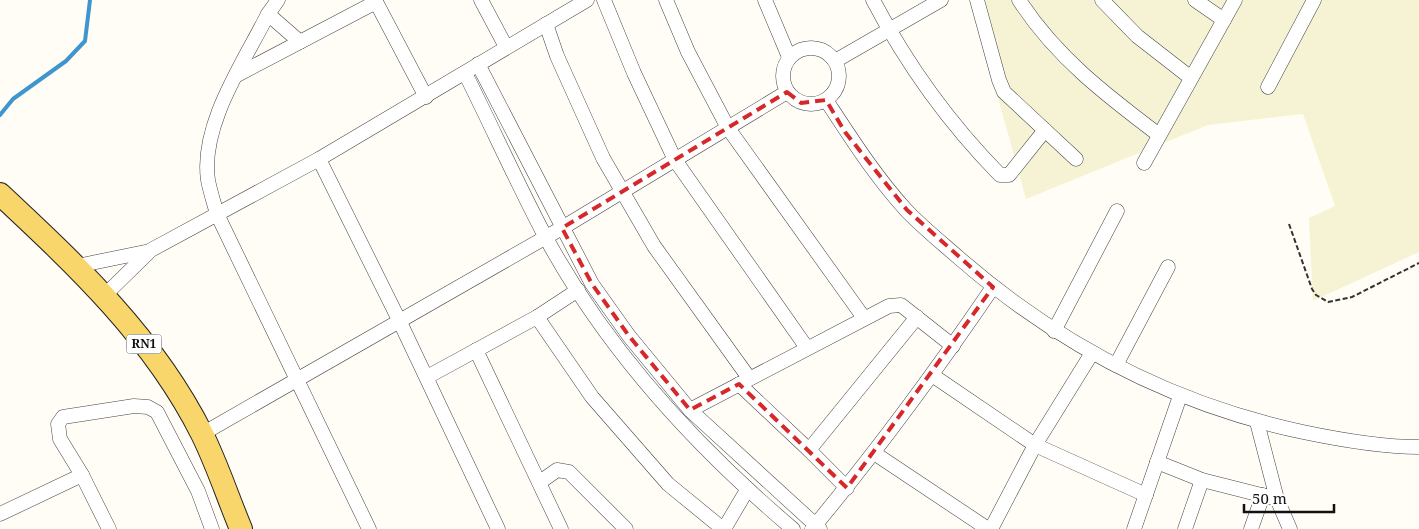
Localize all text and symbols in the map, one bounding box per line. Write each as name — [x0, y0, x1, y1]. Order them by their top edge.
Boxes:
road number: RN1 — [126, 334, 162, 354]
scale bar — [1244, 482, 1334, 514]
text: 50 m — [1252, 488, 1287, 508]

